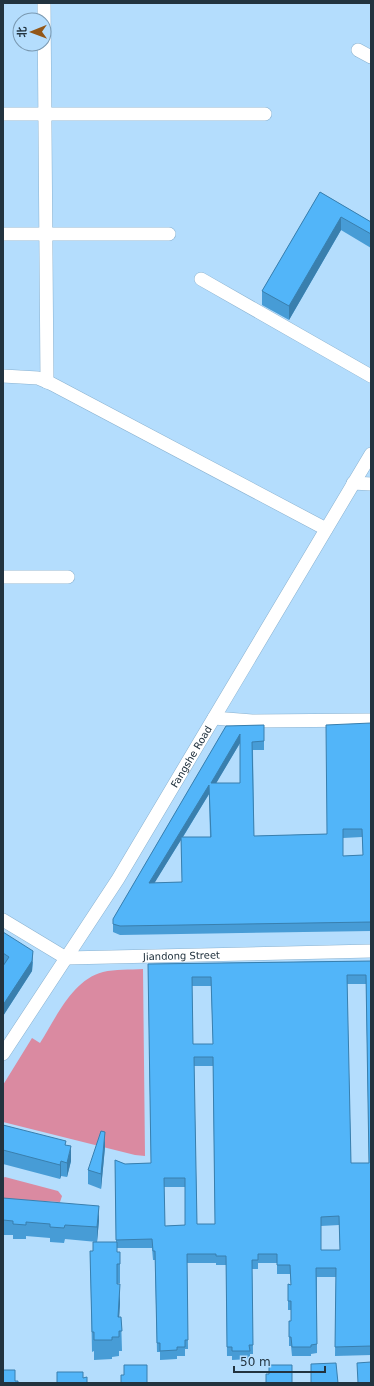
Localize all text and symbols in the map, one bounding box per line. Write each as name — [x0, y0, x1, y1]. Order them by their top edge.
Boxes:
north arrow — [12, 12, 52, 52]
text: 北 — [16, 27, 29, 38]
street label: Fangshe Road — [169, 724, 214, 789]
street label: Jiandong Street — [142, 949, 220, 962]
scale bar — [234, 1348, 325, 1374]
text: 50 m — [240, 1355, 271, 1369]

